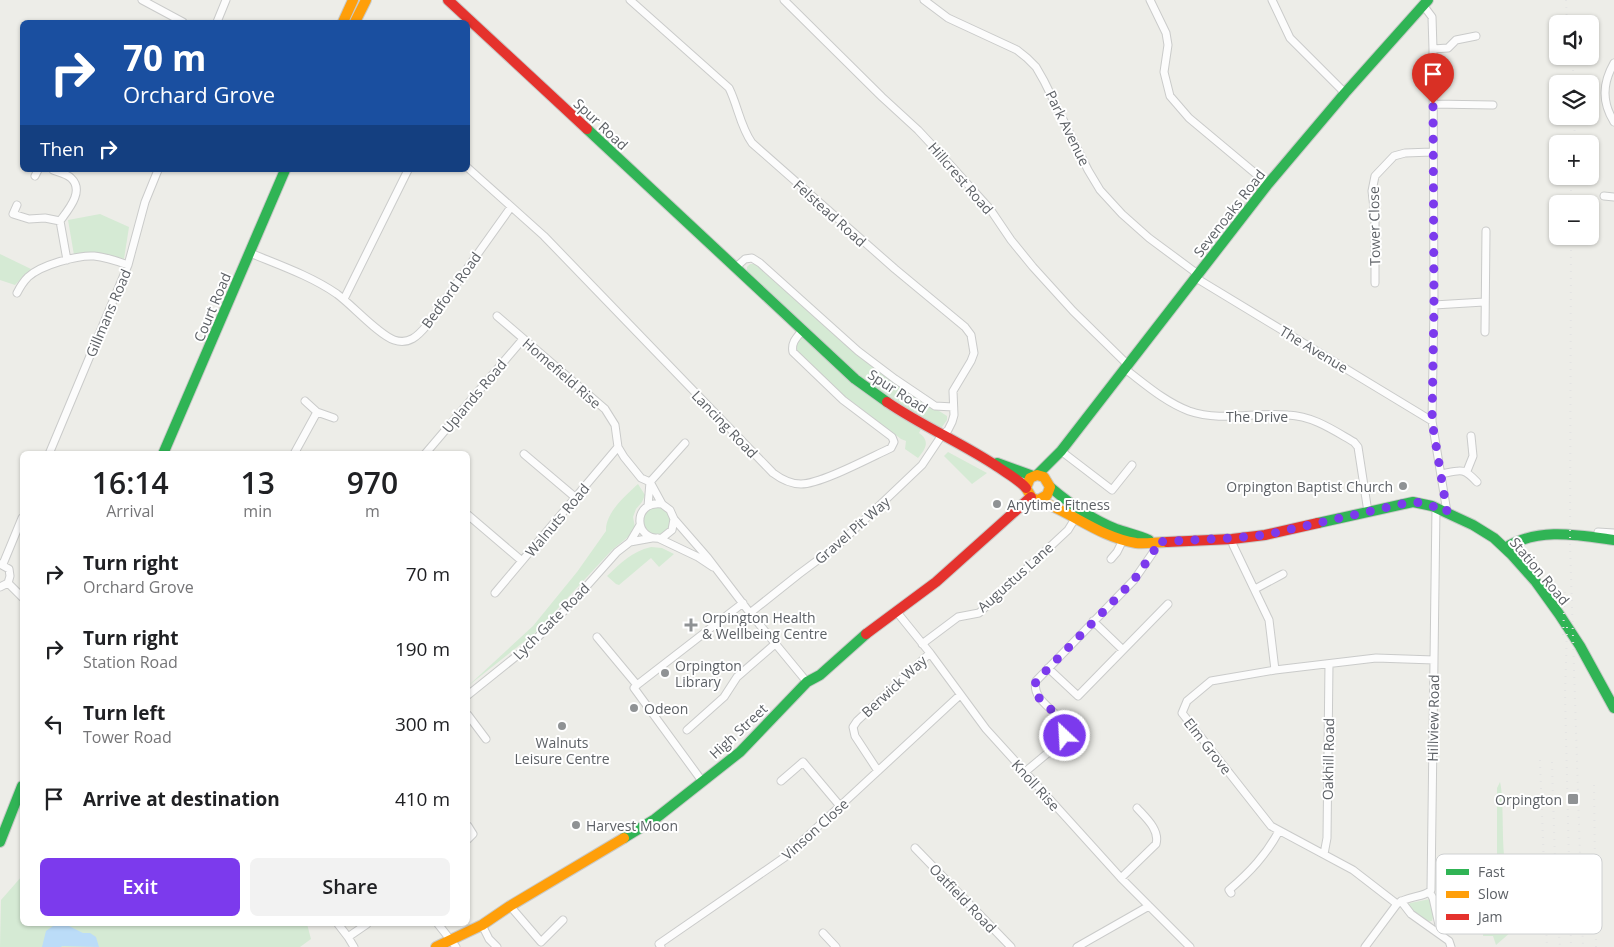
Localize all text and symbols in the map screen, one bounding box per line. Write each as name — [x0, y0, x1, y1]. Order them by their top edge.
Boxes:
map controls — [1549, 15, 1599, 245]
button: sound — [1549, 15, 1599, 65]
text: 70 m — [123, 34, 206, 81]
icon: right — [40, 40, 105, 105]
pin — [1412, 53, 1454, 104]
icon: arrive — [1419, 60, 1447, 88]
button: layers — [1549, 75, 1599, 125]
text: Orchard Grove — [123, 79, 275, 109]
street label: Park Avenue — [1042, 87, 1094, 169]
street label: Spur Road — [570, 94, 632, 154]
icon: right — [94, 135, 122, 163]
button: + — [1549, 135, 1599, 185]
text: Then — [40, 136, 84, 162]
street label: Hillcrest Road — [924, 138, 998, 218]
street label: Sevenoaks Road — [1189, 165, 1269, 261]
street label: Felstead Road — [790, 175, 870, 251]
street label: Tower Close — [1364, 186, 1384, 266]
button: − — [1549, 195, 1599, 245]
street label: Bedford Road — [417, 248, 485, 332]
street label: Gillmans Road — [81, 266, 135, 360]
street label: Court Road — [189, 269, 235, 345]
street label: The Avenue — [1276, 321, 1352, 377]
street label: Homefield Rise — [519, 334, 605, 412]
street label: Uplands Road — [437, 355, 511, 437]
street label: Spur Road — [864, 365, 932, 417]
street label: Lancing Road — [688, 386, 762, 462]
street label: The Drive — [1226, 407, 1288, 426]
text: 16:14 — [92, 462, 169, 503]
text: 13 — [241, 462, 275, 503]
text: 970 — [347, 462, 398, 503]
place label: Orpington Baptist Church — [1226, 477, 1393, 496]
street label: Walnuts Road — [521, 479, 593, 561]
marker: Orpington Baptist Church — [1397, 480, 1409, 492]
street label: Gravel Pit Way — [810, 491, 894, 568]
place label: Anytime Fitness — [1007, 495, 1110, 514]
marker: Anytime Fitness — [991, 498, 1003, 510]
text: Arrival — [106, 500, 154, 522]
text: min — [243, 500, 272, 522]
text: m — [365, 500, 380, 522]
street label: Station Road — [1506, 533, 1574, 609]
street label: Augustus Lane — [973, 538, 1057, 616]
text: Turn right — [83, 550, 178, 576]
icon: right — [40, 560, 68, 588]
text: 70 m — [406, 561, 450, 587]
text: Orchard Grove — [83, 576, 194, 598]
street label: Lych Gate Road — [509, 579, 593, 663]
place label: Orpington Health & Wellbeing Centre — [702, 608, 827, 643]
marker: Orpington Health & Wellbeing Centre — [684, 618, 698, 632]
text: Turn right — [83, 625, 178, 651]
icon: right — [40, 635, 68, 663]
text: 190 m — [395, 636, 450, 662]
street label: Berwick Way — [857, 650, 931, 721]
text: Station Road — [83, 651, 178, 673]
place label: Orpington Library — [675, 656, 742, 691]
marker: Orpington Library — [659, 667, 671, 679]
street label: Hillview Road — [1423, 674, 1443, 762]
place label: Odeon — [644, 699, 688, 718]
street label: High Street — [705, 699, 771, 763]
text: Turn left — [83, 700, 165, 726]
marker: Odeon — [628, 702, 640, 714]
position arrow — [1038, 709, 1090, 761]
icon: left — [40, 710, 68, 738]
text: 300 m — [395, 711, 450, 737]
street label: Elm Grove — [1180, 714, 1236, 778]
street label: Oakhill Road — [1318, 718, 1338, 800]
marker: Walnuts Leisure Centre — [556, 720, 568, 732]
text: Tower Road — [83, 726, 172, 748]
place label: Walnuts Leisure Centre — [514, 733, 610, 768]
street label: Knoll Rise — [1008, 755, 1064, 815]
icon: arrive — [40, 785, 68, 813]
text: Arrive at destination — [83, 786, 280, 812]
text: 410 m — [395, 786, 450, 812]
place label: Orpington — [1495, 790, 1562, 809]
marker: Orpington — [1566, 792, 1580, 806]
street label: Vinson Close — [778, 794, 852, 864]
place label: Harvest Moon — [586, 816, 678, 835]
marker: Harvest Moon — [570, 819, 582, 831]
legend — [1436, 854, 1602, 934]
button: Exit — [40, 858, 240, 916]
button: Share — [250, 858, 450, 916]
street label: Oatfield Road — [925, 859, 1001, 937]
text: Fast — [1478, 862, 1505, 881]
text: Slow — [1478, 884, 1509, 903]
text: Jam — [1476, 907, 1503, 926]

